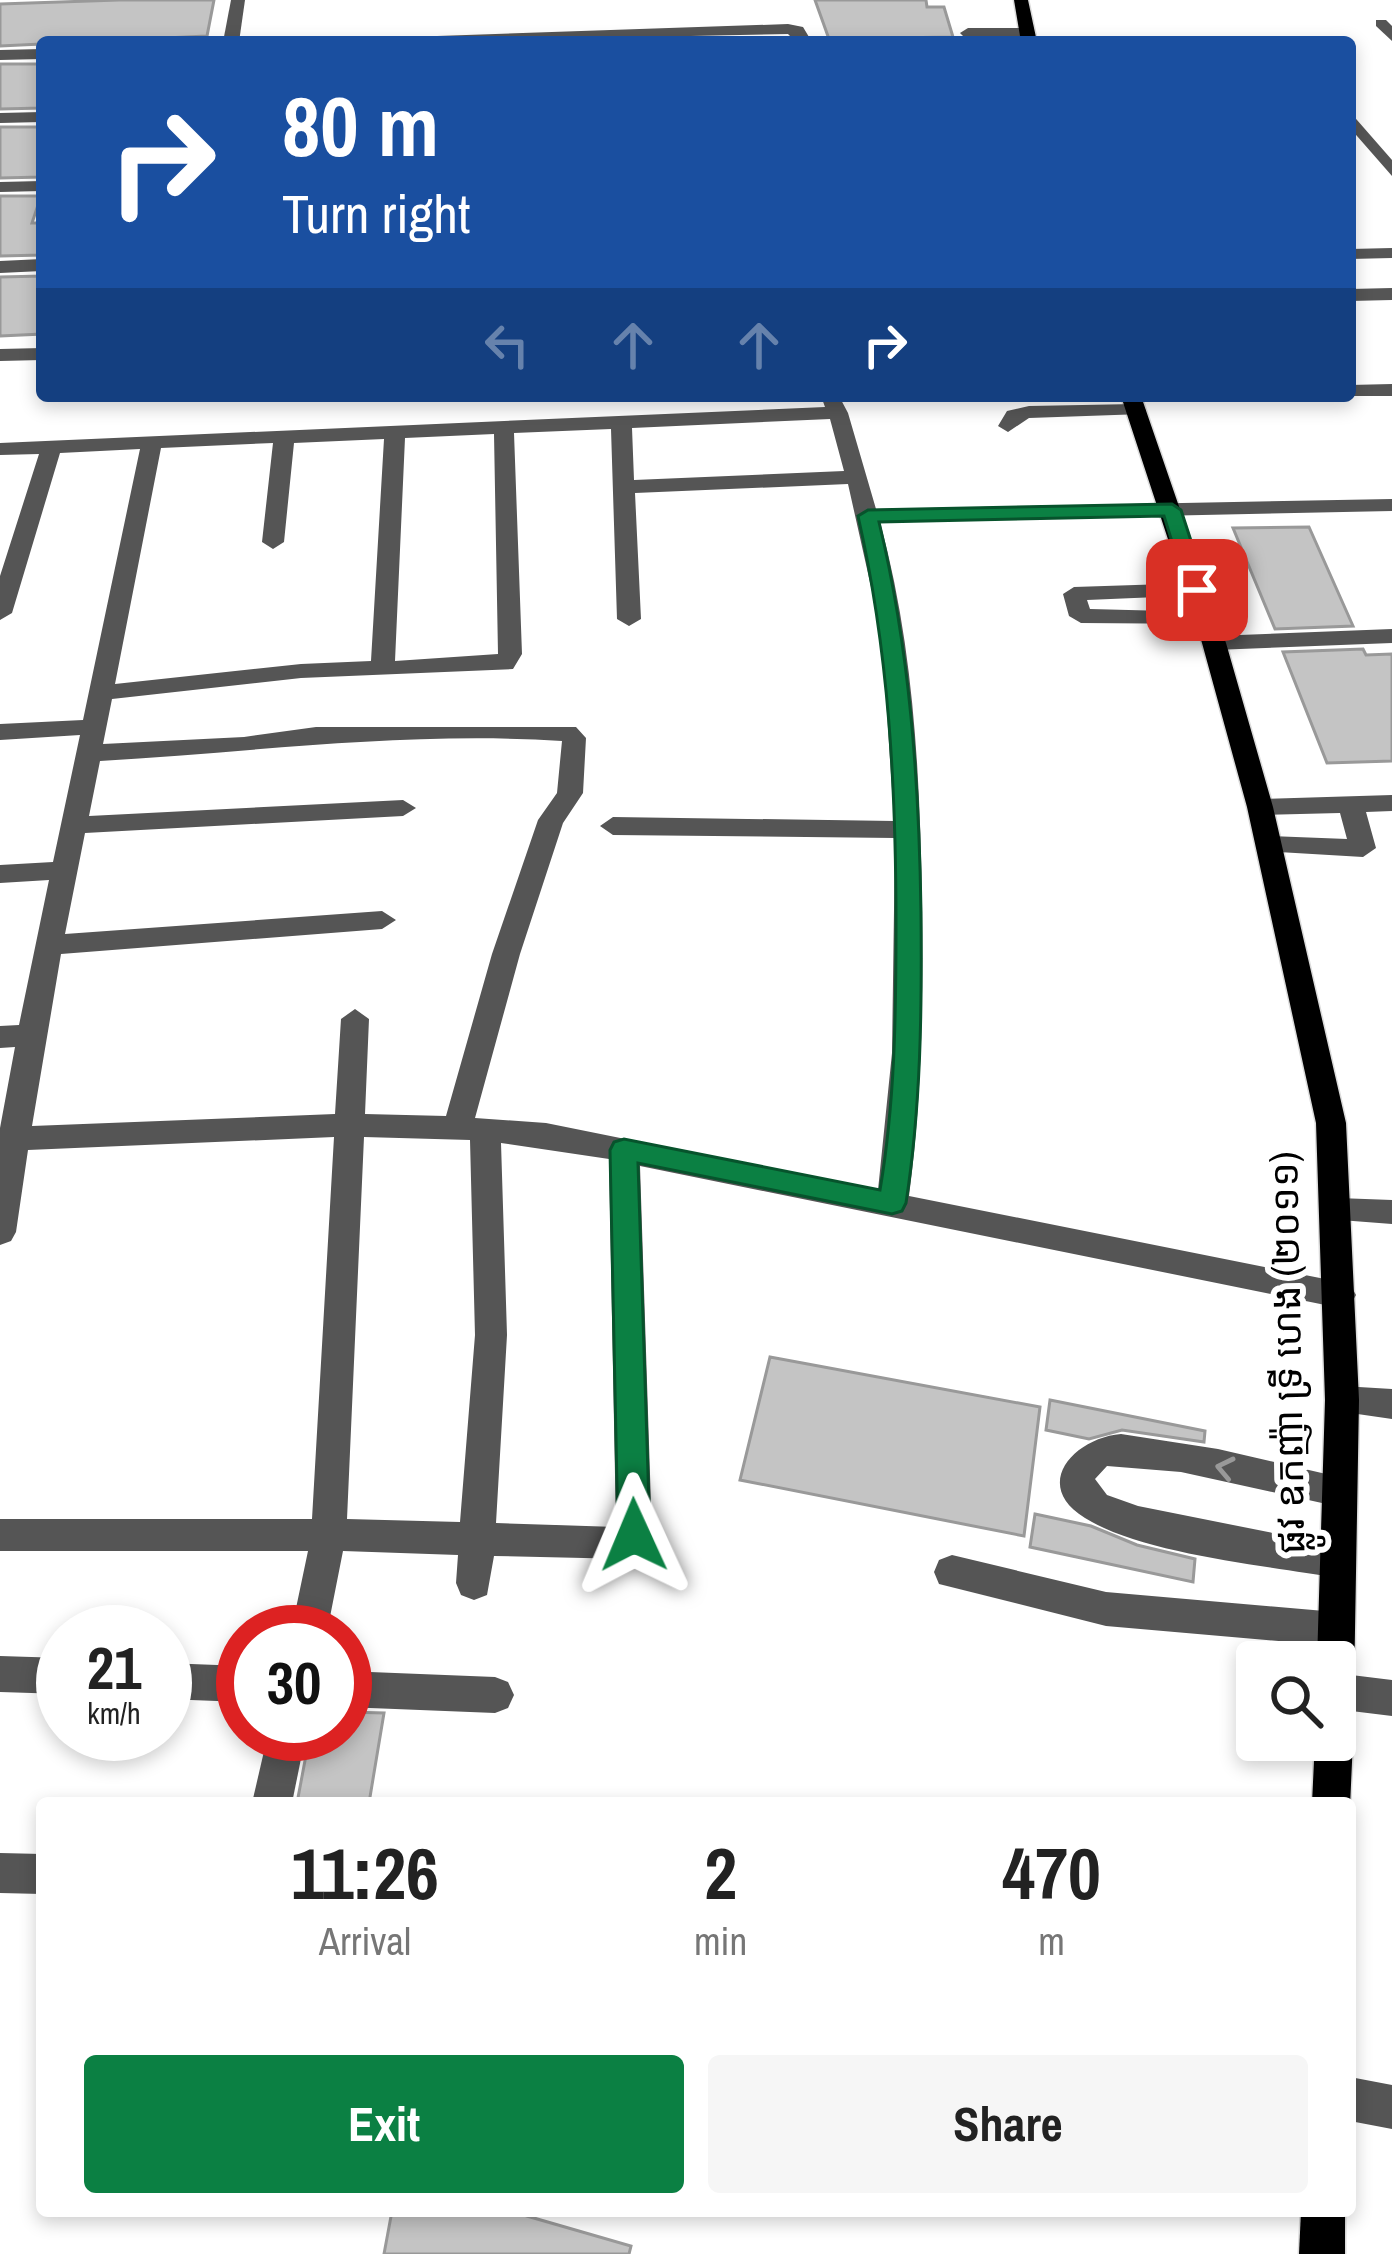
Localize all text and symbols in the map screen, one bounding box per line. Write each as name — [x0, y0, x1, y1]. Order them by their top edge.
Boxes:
text: 80 m — [282, 69, 439, 182]
icon: right — [84, 84, 240, 240]
text: Turn right — [282, 177, 470, 250]
icon: left — [474, 312, 540, 378]
icon: ahead — [600, 312, 666, 378]
icon: ahead — [726, 312, 792, 378]
icon: right — [852, 312, 918, 378]
pin — [1146, 539, 1248, 641]
icon: arrive — [1164, 557, 1230, 623]
street label: ផ្លូវ ឧកញ៉ា ទ្រី ហេង (២០១១) — [1257, 1151, 1326, 1555]
one-way arrow — [1216, 1456, 1236, 1482]
position arrow — [571, 1472, 697, 1598]
speed limit sign: 30 — [216, 1605, 372, 1761]
text: 21 — [87, 1627, 141, 1708]
map controls — [1236, 1641, 1356, 1761]
button: search — [1236, 1641, 1356, 1761]
text: km/h — [87, 1693, 141, 1733]
text: 11:26 — [291, 1824, 439, 1921]
text: 2 — [704, 1824, 737, 1921]
text: 470 — [1002, 1824, 1101, 1921]
text: Arrival — [319, 1915, 411, 1967]
text: min — [694, 1915, 747, 1967]
text: m — [1038, 1915, 1065, 1967]
button: Exit — [84, 2055, 684, 2193]
button: Share — [708, 2055, 1308, 2193]

